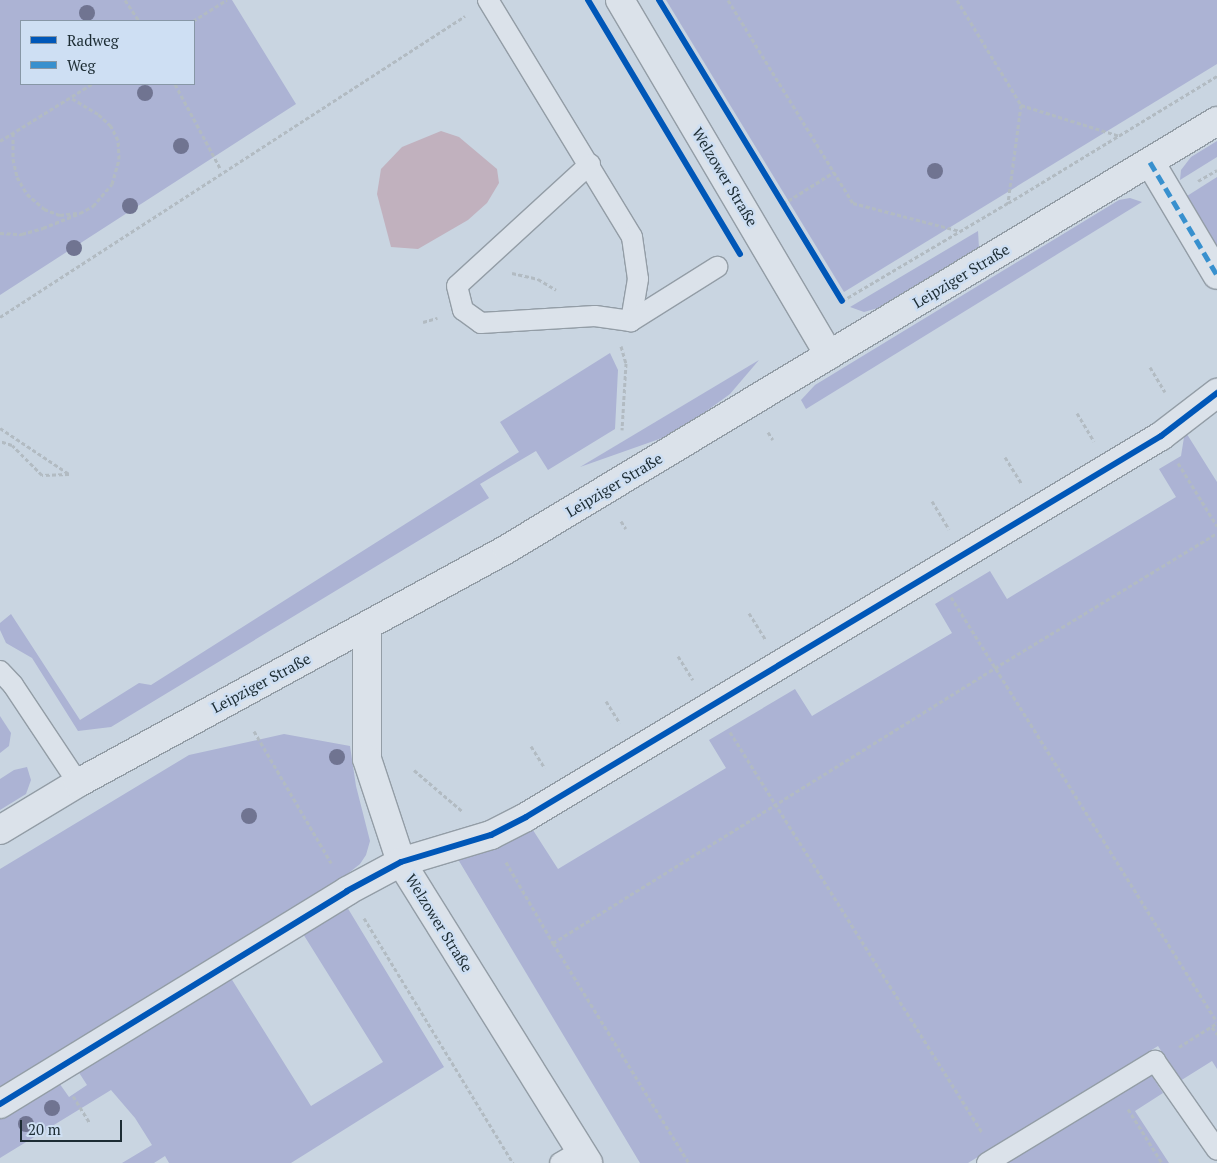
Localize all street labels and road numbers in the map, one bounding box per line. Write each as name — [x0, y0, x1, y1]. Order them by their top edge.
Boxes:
street label: Welzower Straße — [688, 124, 762, 230]
street label: Leipziger Straße — [910, 240, 1012, 312]
street label: Leipziger Straße — [563, 449, 665, 521]
street label: Leipziger Straße — [209, 649, 313, 717]
street label: Welzower Straße — [402, 871, 476, 975]

